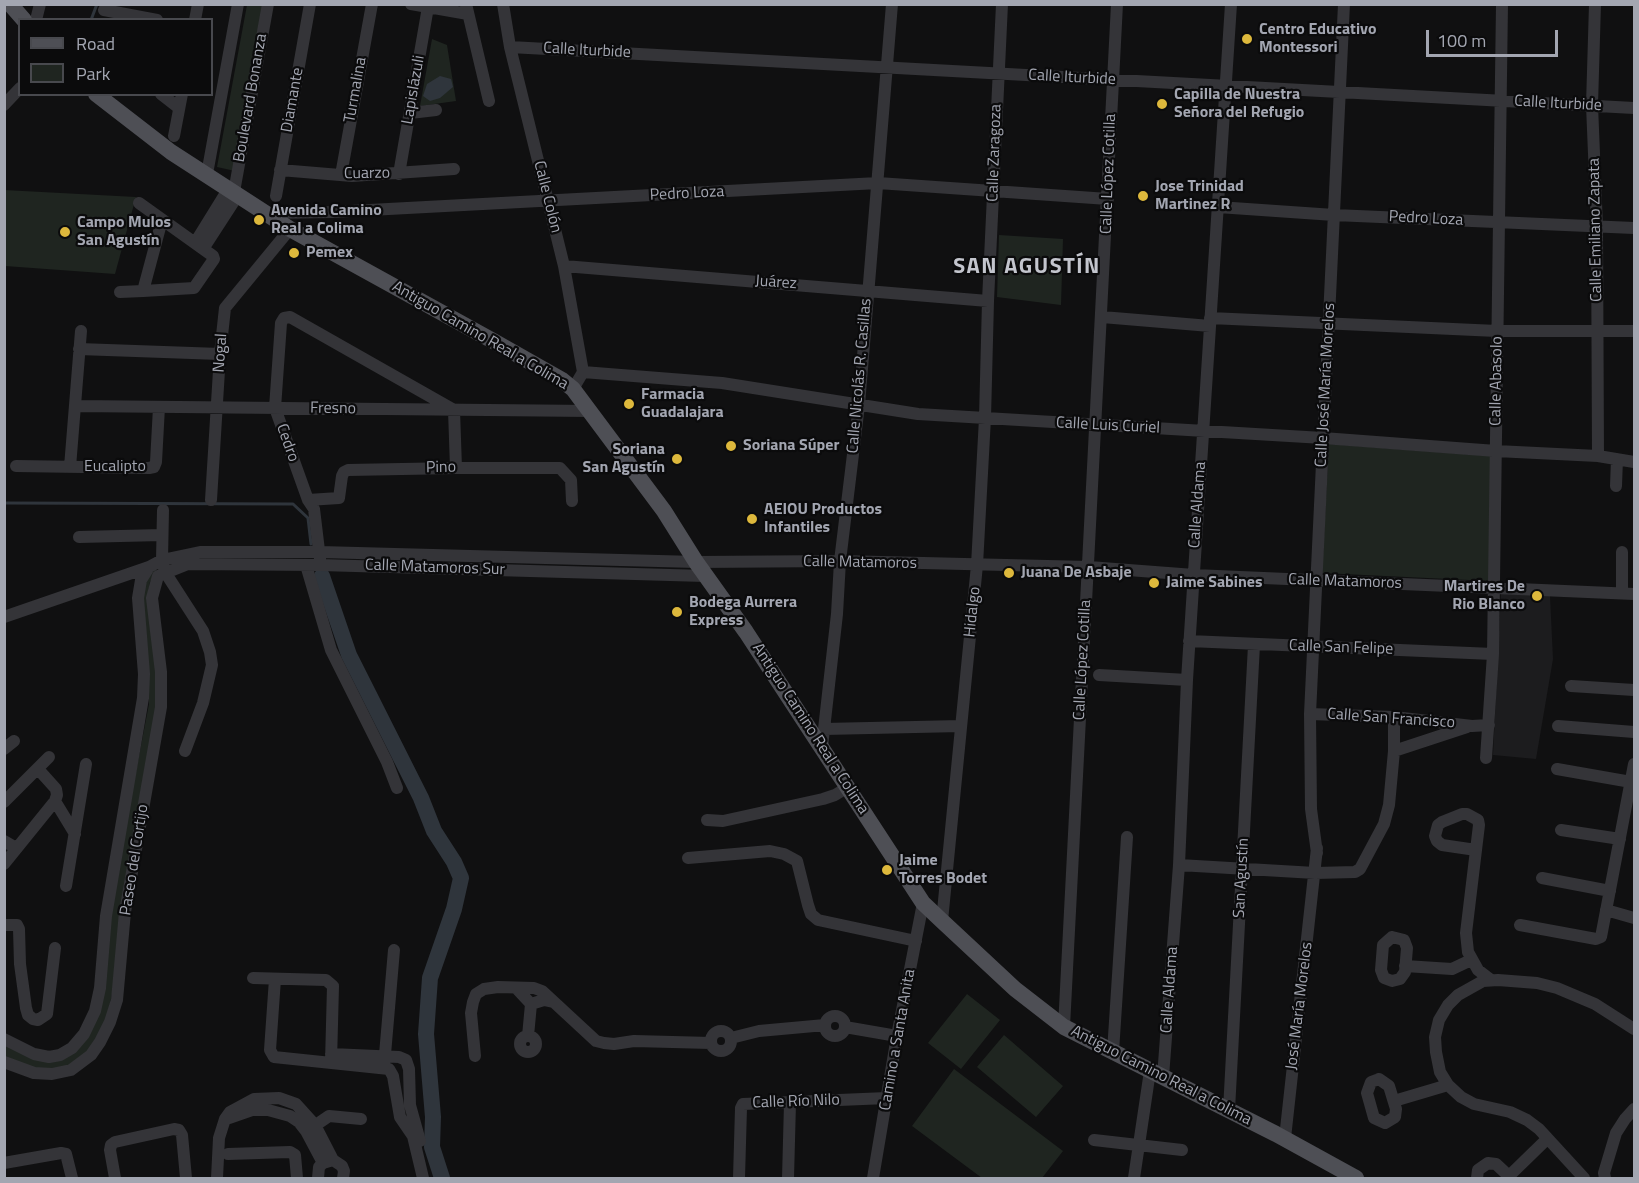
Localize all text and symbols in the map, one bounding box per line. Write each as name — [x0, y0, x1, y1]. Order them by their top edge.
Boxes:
legend — [18, 18, 213, 96]
scale bar — [1429, 18, 1561, 56]
place label: Centro Educativo Montessori — [1259, 20, 1376, 58]
text: 100 m — [1437, 27, 1486, 54]
text: Road — [76, 30, 115, 57]
street label: Boulevard Bonanza — [230, 32, 272, 164]
marker: Centro Educativo Montessori — [1240, 32, 1254, 46]
street label: Calle Iturbide — [543, 39, 631, 63]
street label: Lapislázuli — [398, 54, 430, 126]
street label: Turmalina — [341, 56, 371, 124]
text: Park — [76, 60, 110, 87]
street label: Diamante — [278, 66, 308, 134]
street label: Calle Iturbide — [1028, 66, 1116, 90]
place label: Capilla de Nuestra Señora del Refugio — [1174, 85, 1304, 123]
street label: Calle Iturbide — [1514, 92, 1602, 116]
marker: Capilla de Nuestra Señora del Refugio — [1155, 97, 1169, 111]
street label: Calle Zaragoza — [984, 104, 1006, 202]
street label: Calle López Cotilla — [1097, 113, 1121, 235]
street label: Calle Emiliano Zapata — [1585, 158, 1607, 302]
street label: Calle Colón — [529, 159, 565, 235]
street label: Cuarzo — [344, 164, 390, 184]
place label: Jose Trinidad Martinez R — [1155, 177, 1244, 215]
street label: Pedro Loza — [649, 182, 725, 206]
marker: Jose Trinidad Martinez R — [1136, 189, 1150, 203]
place label: Avenida Camino Real a Colima — [271, 201, 382, 239]
street label: Pedro Loza — [1388, 207, 1464, 231]
place label: Campo Mulos San Agustín — [77, 213, 171, 251]
marker: Avenida Camino Real a Colima — [252, 213, 266, 227]
marker: Campo Mulos San Agustín — [58, 225, 72, 239]
place label: Pemex — [306, 243, 353, 263]
marker: Pemex — [287, 246, 301, 260]
district label: SAN AGUSTÍN — [953, 255, 1101, 281]
street label: Juárez — [754, 272, 798, 294]
street label: Antiguo Camino Real a Colima — [389, 278, 571, 394]
street label: Calle Nicolás R. Casillas — [844, 298, 876, 454]
street label: Calle José María Morelos — [1312, 302, 1340, 468]
street label: Nogal — [210, 333, 232, 373]
street label: Calle Abasolo — [1487, 336, 1507, 426]
place label: Farmacia Guadalajara — [641, 385, 724, 423]
marker: Farmacia Guadalajara — [622, 397, 636, 411]
street label: Fresno — [310, 399, 356, 419]
street label: Calle Luis Curiel — [1056, 414, 1160, 438]
street label: Cedro — [271, 421, 303, 465]
place label: Soriana Súper — [743, 436, 839, 456]
marker: Soriana Súper — [724, 439, 738, 453]
place label: Soriana San Agustín — [583, 440, 665, 478]
marker: Soriana San Agustín — [670, 452, 684, 466]
street label: Eucalipto — [84, 457, 146, 477]
street label: Pino — [426, 458, 456, 478]
street label: Calle Aldama — [1185, 461, 1211, 549]
place label: AEIOU Productos Infantiles — [764, 500, 882, 538]
marker: AEIOU Productos Infantiles — [745, 512, 759, 526]
street label: Calle Matamoros — [803, 552, 917, 574]
street label: Calle Matamoros Sur — [365, 556, 505, 580]
place label: Juana De Asbaje — [1021, 563, 1132, 583]
marker: Juana De Asbaje — [1002, 566, 1016, 580]
street label: Calle Matamoros — [1288, 570, 1402, 594]
place label: Jaime Sabines — [1166, 573, 1263, 593]
marker: Jaime Sabines — [1147, 576, 1161, 590]
place label: Martires De Rio Blanco — [1444, 577, 1525, 615]
street label: Hidalgo — [961, 586, 985, 638]
marker: Martires De Rio Blanco — [1530, 589, 1544, 603]
place label: Bodega Aurrera Express — [689, 593, 797, 631]
street label: Calle López Cotilla — [1070, 599, 1096, 721]
marker: Bodega Aurrera Express — [670, 605, 684, 619]
street label: Calle San Felipe — [1288, 637, 1394, 659]
street label: Antiguo Camino Real a Colima — [747, 640, 873, 818]
street label: Calle San Francisco — [1326, 705, 1456, 733]
street label: Paseo del Cortijo — [117, 803, 153, 917]
street label: San Agustín — [1230, 838, 1254, 918]
place label: Jaime Torres Bodet — [899, 851, 987, 889]
marker: Jaime Torres Bodet — [880, 863, 894, 877]
street label: José María Morelos — [1283, 941, 1317, 1071]
street label: Calle Aldama — [1157, 946, 1183, 1034]
street label: Camino a Santa Anita — [876, 968, 920, 1112]
street label: Antiguo Camino Real a Colima — [1067, 1022, 1255, 1130]
street label: Calle Río Nilo — [752, 1091, 840, 1113]

